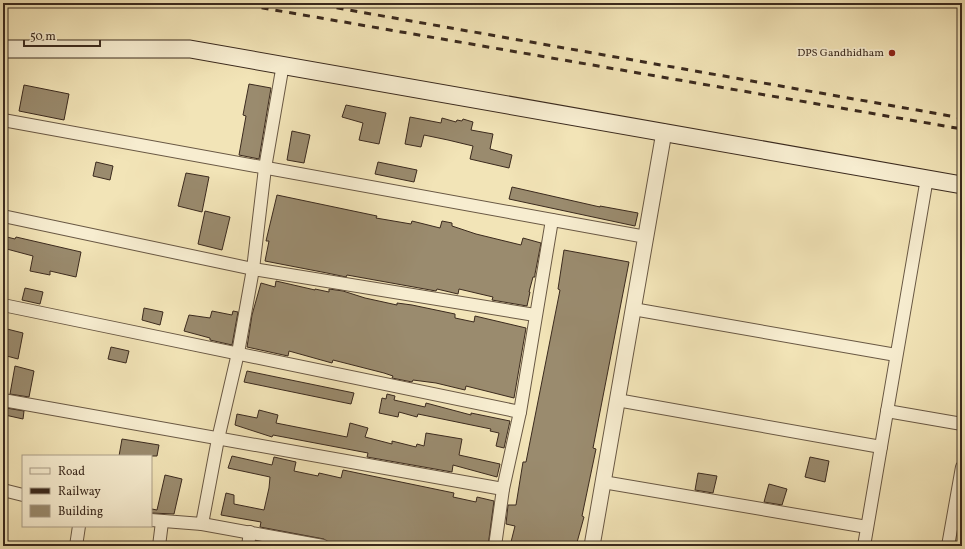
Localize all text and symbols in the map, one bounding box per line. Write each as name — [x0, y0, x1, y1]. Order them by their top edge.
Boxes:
scale bar — [24, 22, 100, 48]
text: 50 m — [30, 29, 56, 45]
place label: DPS Gandhidham — [797, 46, 884, 61]
marker: DPS Gandhidham — [887, 48, 897, 58]
legend — [22, 455, 152, 527]
text: Road — [58, 464, 85, 480]
text: Railway — [58, 484, 101, 500]
text: Building — [58, 504, 103, 520]

